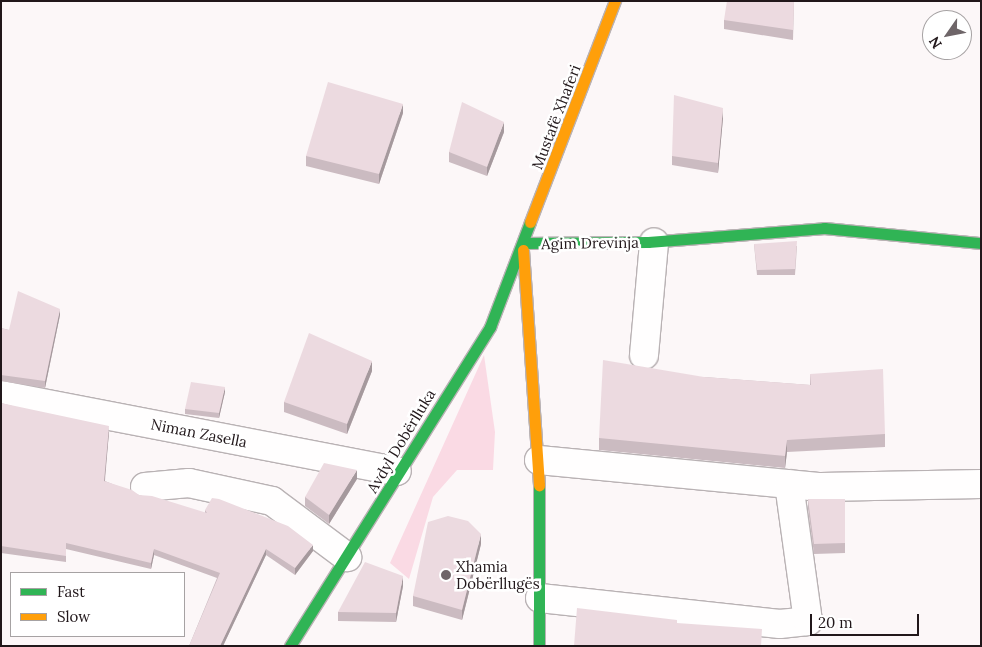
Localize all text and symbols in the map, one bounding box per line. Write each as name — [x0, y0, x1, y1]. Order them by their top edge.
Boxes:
north arrow — [922, 10, 972, 60]
text: N — [925, 33, 946, 52]
street label: Mustafë Xhaferi — [528, 62, 584, 172]
street label: Agim Drevinja — [541, 233, 639, 253]
street label: Avdyl Dobërlluka — [363, 386, 439, 496]
street label: Niman Zasella — [149, 415, 249, 451]
place label: Xhamia Dobërllugës — [456, 557, 540, 592]
marker: Xhamia Dobërllugës — [440, 569, 452, 581]
legend — [10, 572, 185, 637]
text: Fast — [57, 582, 85, 601]
scale bar — [812, 604, 921, 636]
text: Slow — [57, 607, 90, 626]
text: 20 m — [818, 613, 853, 632]

